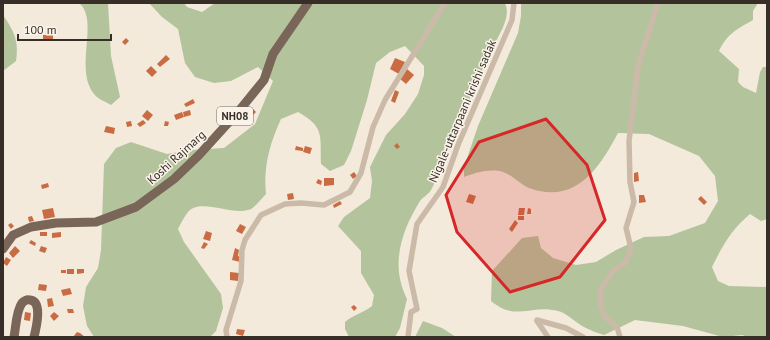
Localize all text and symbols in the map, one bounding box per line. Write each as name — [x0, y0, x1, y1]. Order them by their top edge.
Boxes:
scale bar — [18, 16, 111, 42]
text: 100 m — [24, 22, 57, 37]
street label: Nigale-uttarpaani krishi sadak — [425, 37, 499, 185]
road number: NH08 — [217, 107, 253, 125]
street label: Koshi Rajmarg — [144, 127, 208, 187]

